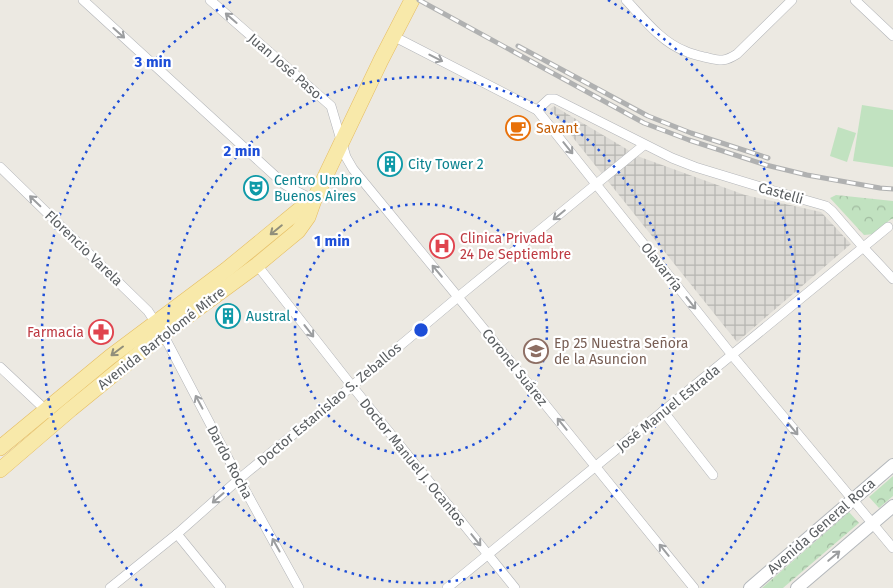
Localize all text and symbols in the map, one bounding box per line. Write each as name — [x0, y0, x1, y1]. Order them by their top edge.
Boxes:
one-way arrow — [225, 13, 238, 24]
one-way arrow — [112, 27, 125, 39]
street label: Juan José Paso — [244, 30, 325, 103]
text: 3 min — [134, 53, 171, 71]
one-way arrow — [428, 54, 443, 63]
cafe icon: Savant — [505, 115, 531, 141]
place label: Savant — [536, 120, 580, 137]
text: 2 min — [224, 142, 260, 160]
one-way arrow — [562, 142, 573, 155]
building icon: City Tower 2 — [377, 151, 403, 177]
place label: City Tower 2 — [408, 156, 484, 173]
place label: Centro Umbro Buenos Aires — [274, 172, 362, 205]
theatre icon: Centro Umbro Buenos Aires — [243, 175, 269, 201]
street label: Castelli — [756, 179, 805, 208]
one-way arrow — [29, 195, 41, 207]
street label: Florencio Varela — [41, 207, 126, 290]
one-way arrow — [553, 210, 566, 221]
one-way arrow — [269, 225, 282, 236]
place label: Clinica Privada 24 De Septiembre — [460, 230, 571, 263]
text: 1 min — [314, 232, 350, 250]
hospital icon: Clinica Privada 24 De Septiembre — [429, 233, 455, 259]
street label: Olavarría — [637, 239, 686, 295]
one-way arrow — [431, 264, 442, 277]
street label: Avenida Bartolomé Mitre — [94, 283, 228, 393]
one-way arrow — [685, 296, 696, 309]
building icon: Austral — [215, 303, 241, 329]
place label: Austral — [246, 308, 290, 325]
pharmacy icon: Farmacia — [88, 319, 114, 345]
centre of rings — [412, 321, 430, 339]
place label: Farmacia — [27, 324, 84, 341]
one-way arrow — [303, 324, 314, 337]
street label: Coronel Suárez — [478, 325, 551, 409]
place label: Ep 25 Nuestra Señora de la Asuncion — [554, 335, 688, 368]
school or university icon: Ep 25 Nuestra Señora de la Asuncion — [523, 338, 549, 364]
street label: Doctor Estanislao S. Zeballos — [254, 339, 405, 470]
one-way arrow — [110, 346, 124, 356]
street label: José Manuel Estrada — [613, 361, 723, 455]
one-way arrow — [194, 395, 203, 410]
street label: Doctor Manuel J. Ocantos — [356, 395, 470, 530]
one-way arrow — [556, 417, 567, 430]
one-way arrow — [788, 422, 799, 435]
street label: Dardo Rocha — [203, 423, 256, 502]
street label: Avenida General Roca — [764, 475, 879, 578]
one-way arrow — [212, 492, 225, 503]
one-way arrow — [470, 533, 481, 546]
one-way arrow — [270, 539, 280, 553]
one-way arrow — [658, 544, 669, 557]
one-way arrow — [827, 551, 840, 562]

